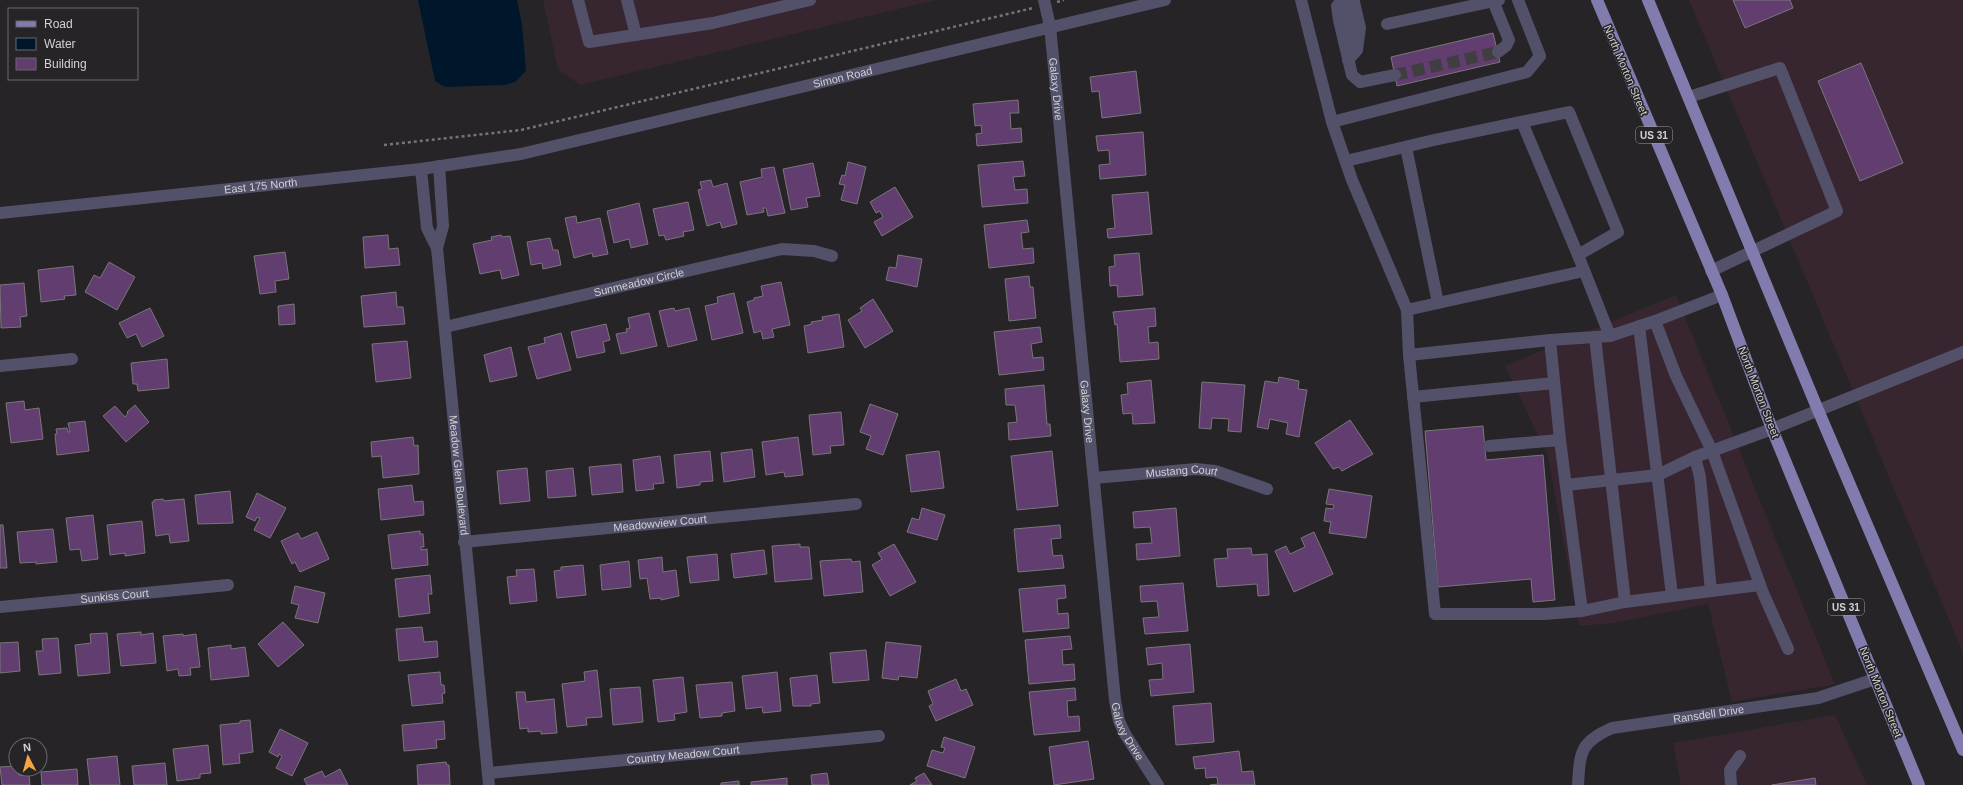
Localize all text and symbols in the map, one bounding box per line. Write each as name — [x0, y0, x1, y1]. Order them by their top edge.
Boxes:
legend — [8, 8, 138, 80]
text: Road — [44, 17, 73, 31]
street label: North Morton Street — [1602, 23, 1650, 117]
text: Water — [44, 37, 76, 51]
text: Building — [44, 57, 87, 71]
street label: Galaxy Drive — [1047, 57, 1065, 121]
street label: Simon Road — [812, 64, 873, 90]
road number: US 31 — [1636, 127, 1672, 143]
street label: East 175 North — [223, 176, 298, 196]
street label: Sunmeadow Circle — [592, 266, 685, 298]
street label: North Morton Street — [1736, 345, 1782, 439]
street label: Galaxy Drive — [1078, 380, 1096, 443]
street label: Meadow Glen Boulevard — [447, 415, 471, 536]
street label: Mustang Court — [1145, 463, 1219, 479]
street label: Meadowview Court — [613, 513, 707, 533]
street label: Sunkiss Court — [80, 587, 149, 605]
road number: US 31 — [1828, 599, 1864, 615]
street label: North Morton Street — [1857, 645, 1905, 739]
street label: Galaxy Drive — [1110, 702, 1146, 762]
street label: Ransdell Drive — [1672, 703, 1745, 725]
north arrow — [8, 737, 48, 777]
text: N — [22, 741, 32, 753]
street label: Country Meadow Court — [626, 743, 740, 766]

